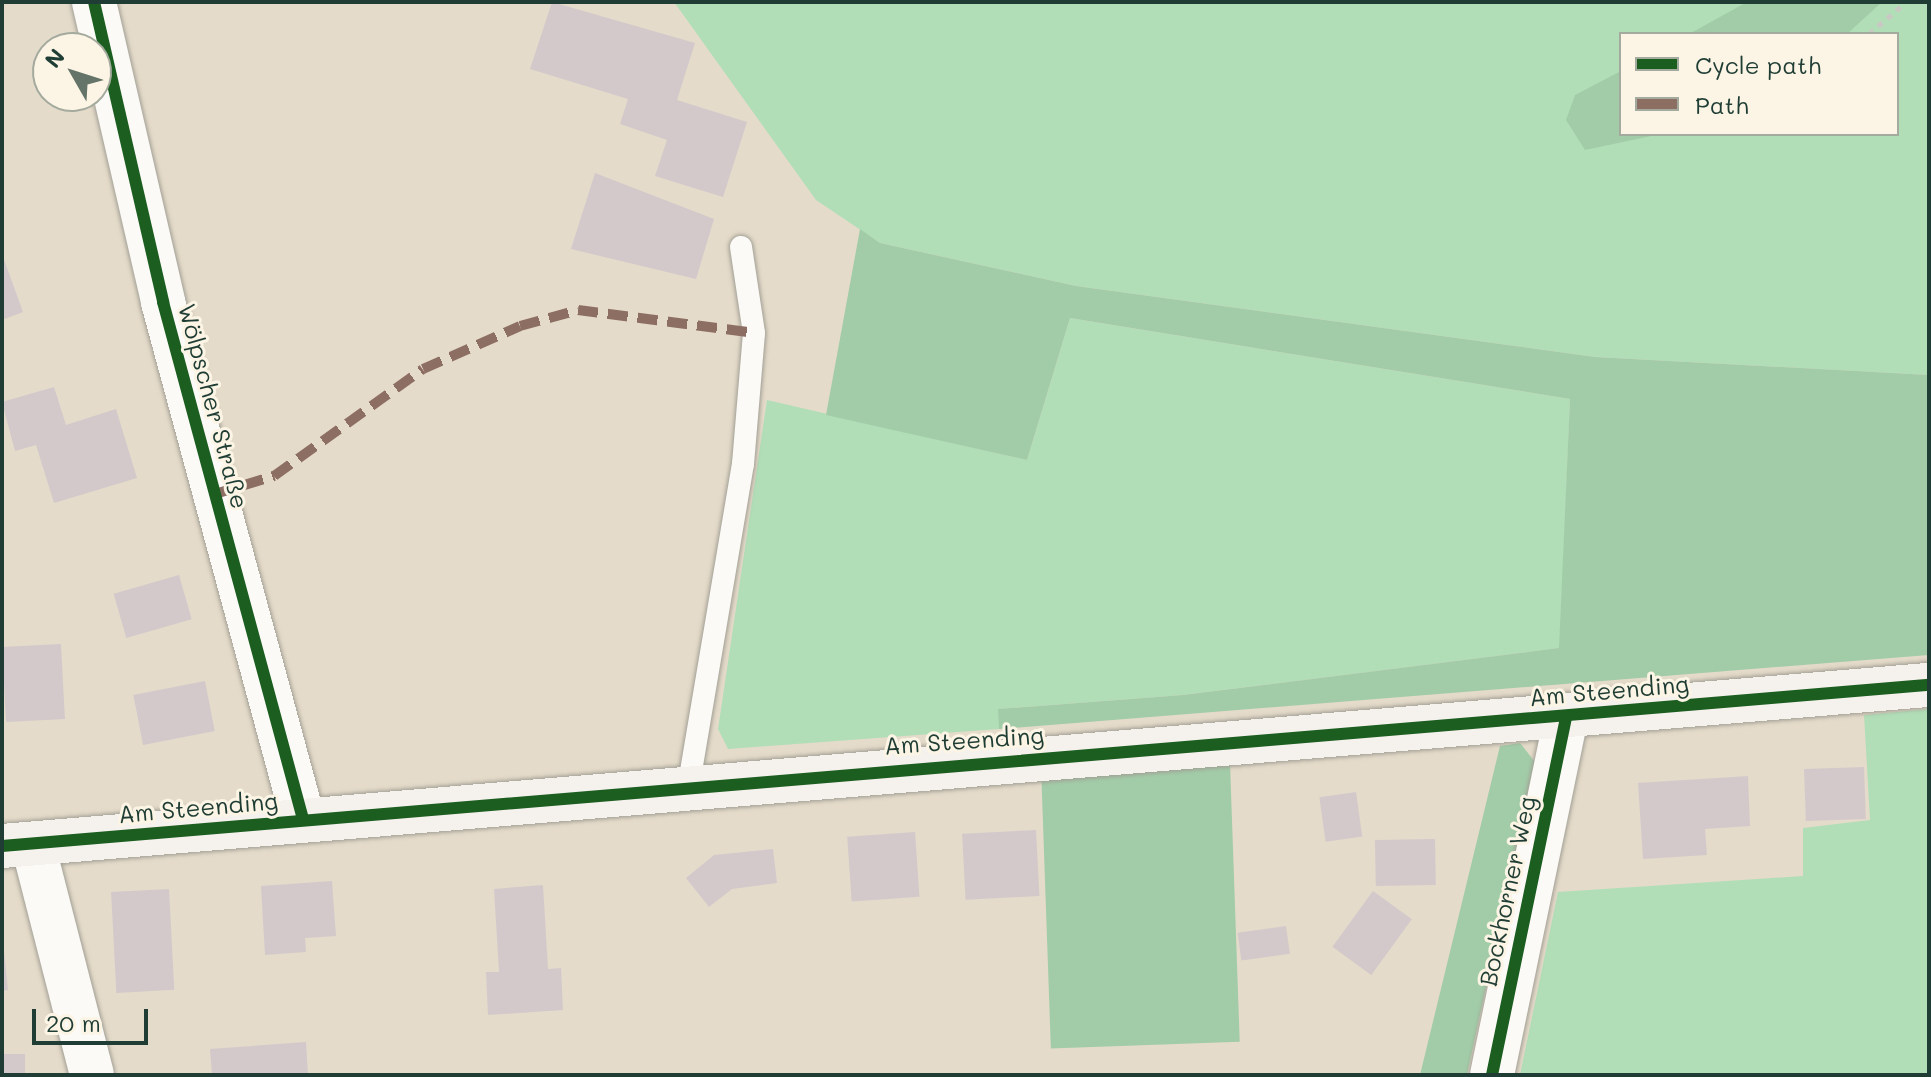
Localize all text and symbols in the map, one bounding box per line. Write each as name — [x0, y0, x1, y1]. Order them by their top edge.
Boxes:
north arrow — [32, 32, 112, 112]
legend — [1619, 32, 1899, 136]
text: N — [38, 42, 71, 73]
text: Cycle path — [1695, 49, 1821, 80]
text: Path — [1695, 89, 1749, 120]
street label: Wölpscher Straße — [173, 300, 255, 512]
street label: Am Steending — [1528, 669, 1690, 711]
street label: Am Steending — [883, 720, 1045, 760]
street label: Am Steending — [117, 786, 279, 828]
street label: Bockhorner Weg — [1473, 793, 1541, 989]
scale bar — [36, 993, 152, 1043]
text: 20 m — [46, 1007, 101, 1038]

